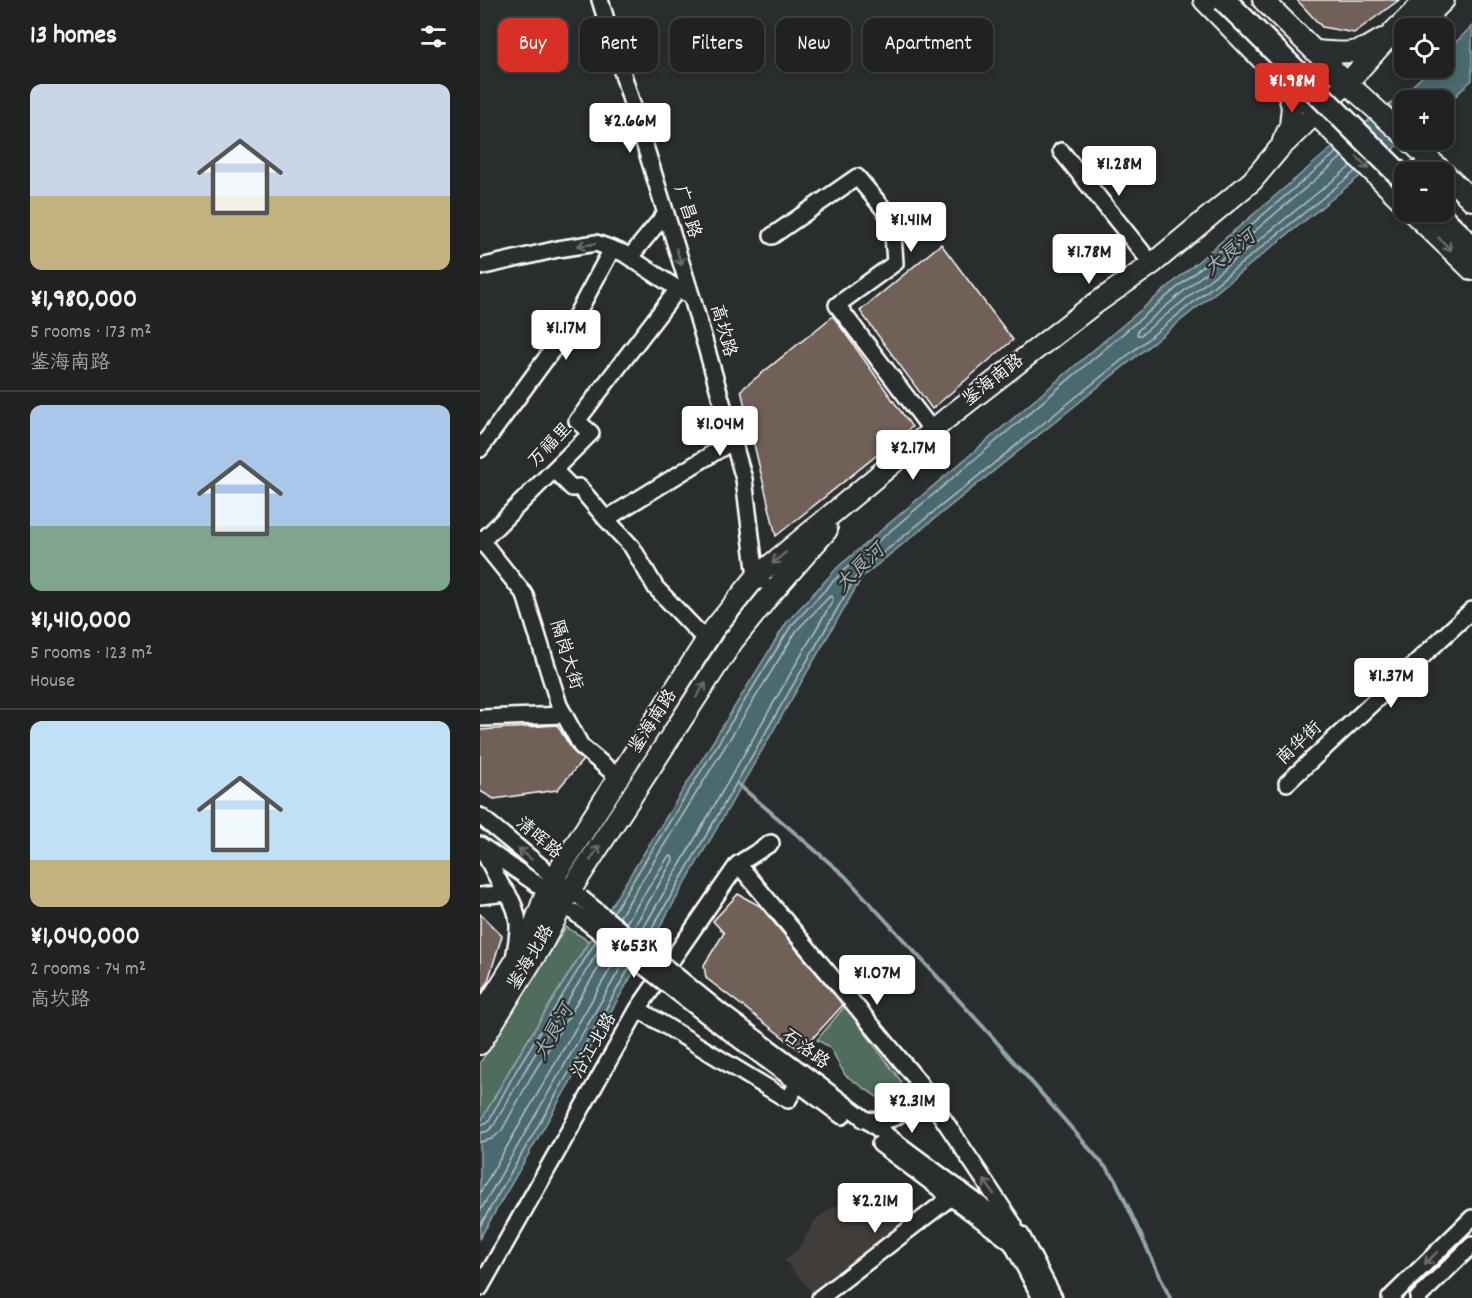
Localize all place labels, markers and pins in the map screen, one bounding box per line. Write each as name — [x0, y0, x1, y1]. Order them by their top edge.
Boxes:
pin: ¥1.98M — [1243, 63, 1341, 114]
pin: ¥2.66M — [581, 103, 679, 154]
pin: ¥1.28M — [1070, 146, 1168, 197]
pin: ¥1.41M — [862, 202, 960, 253]
pin: ¥1.78M — [1040, 234, 1138, 285]
pin: ¥1.17M — [517, 310, 615, 361]
pin: ¥1.04M — [671, 406, 769, 457]
pin: ¥2.17M — [864, 430, 962, 481]
pin: ¥1.37M — [1342, 658, 1440, 709]
pin: ¥653K — [592, 928, 676, 979]
pin: ¥1.07M — [828, 955, 926, 1006]
pin: ¥2.31M — [863, 1083, 961, 1134]
pin: ¥2.21M — [826, 1183, 924, 1234]

